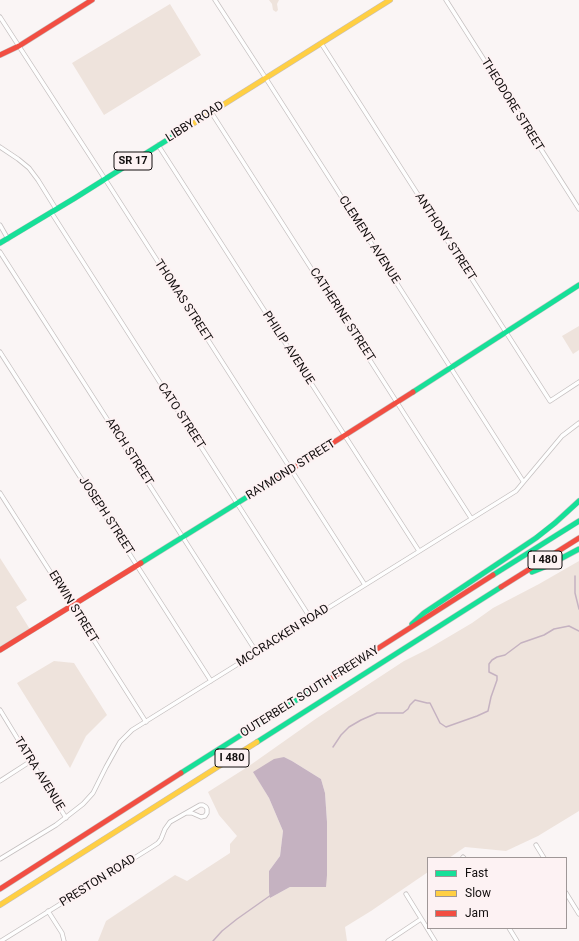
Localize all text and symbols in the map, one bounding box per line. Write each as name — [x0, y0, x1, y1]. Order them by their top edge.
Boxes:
street label: THEODORE STREET — [478, 56, 546, 154]
street label: LIBBY ROAD — [163, 98, 227, 146]
road number: SR 17 — [114, 152, 152, 170]
street label: ANTHONY STREET — [411, 191, 479, 283]
street label: CLEMENT AVENUE — [335, 193, 403, 287]
street label: THOMAS STREET — [151, 257, 215, 345]
street label: CATHERINE STREET — [306, 265, 378, 365]
street label: PHILIP AVENUE — [259, 309, 317, 387]
street label: CATO STREET — [154, 380, 208, 452]
street label: ARCH STREET — [102, 416, 156, 488]
street label: RAYMOND STREET — [244, 437, 338, 503]
street label: JOSEPH STREET — [75, 474, 137, 558]
road number: I 480 — [528, 551, 562, 569]
street label: ERWIN STREET — [45, 568, 101, 646]
street label: MCCRACKEN ROAD — [234, 602, 332, 670]
street label: OUTERBELT SOUTH FREEWAY — [238, 643, 382, 741]
street label: TATRA AVENUE — [11, 735, 67, 813]
road number: I 480 — [215, 749, 249, 767]
street label: PRESTON ROAD — [57, 852, 139, 910]
legend — [427, 857, 567, 929]
text: Fast — [465, 866, 488, 880]
text: Slow — [465, 886, 491, 900]
text: Jam — [465, 906, 489, 920]

